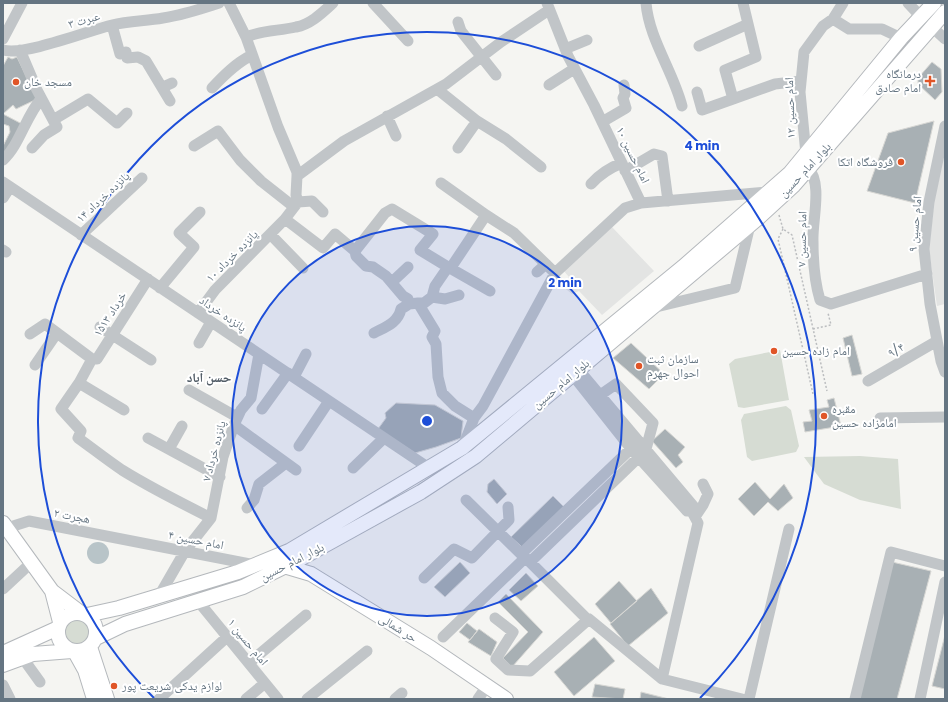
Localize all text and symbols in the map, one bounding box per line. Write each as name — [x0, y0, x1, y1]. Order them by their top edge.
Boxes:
street label: عبرت ۳ — [66, 7, 102, 32]
place label: درمانگاه امام صادق — [875, 65, 921, 96]
place label: مسجد خان — [24, 73, 72, 90]
marker: درمانگاه امام صادق — [924, 75, 936, 87]
marker: مسجد خان — [11, 77, 21, 87]
street label: امام حسین ۱۲ — [780, 77, 799, 139]
street label: امام حسین ۱۰ — [612, 123, 655, 186]
text: 4 min — [684, 137, 720, 154]
street label: بلوار امام حسین — [775, 138, 835, 201]
place label: فروشگاه اتکا — [837, 153, 893, 170]
marker: فروشگاه اتکا — [896, 157, 906, 167]
street label: پانزده خرداد ۱۴ — [72, 167, 134, 226]
street label: امام حسین ۹ — [904, 195, 925, 253]
street label: امام حسین ۷ — [793, 211, 810, 267]
street label: پانزده خرداد ۱۰ — [202, 225, 262, 286]
text: 2 min — [548, 274, 582, 291]
street label: ۱۵خرداد ۱۳ — [89, 288, 131, 339]
street label: پانزده خرداد — [196, 292, 251, 336]
street label: ۹/۴ — [884, 338, 907, 361]
place label: امام زاده حسین — [782, 342, 850, 359]
marker: امام زاده حسین — [769, 346, 779, 356]
place label: سازمان ثبت احوال جهرم — [647, 350, 699, 381]
street label: بلوار امام حسین — [528, 355, 593, 413]
marker: سازمان ثبت احوال جهرم — [634, 361, 644, 371]
district label: حسن آباد — [187, 368, 231, 387]
place label: مقبره امامزاده حسین — [832, 400, 897, 431]
marker: مقبره امامزاده حسین — [819, 411, 829, 421]
centre of rings — [420, 414, 434, 428]
street label: پانزده خرداد ۷ — [197, 418, 230, 483]
street label: هجرت ۲ — [52, 504, 92, 527]
street label: امام حسین ۴ — [167, 526, 225, 553]
street label: بلوار امام حسین — [257, 538, 327, 585]
street label: حر شمالی — [376, 609, 421, 646]
street label: امام حسین ۱ — [224, 615, 273, 669]
place label: لوازم یدکی شریعت پور — [121, 677, 222, 694]
marker: لوازم یدکی شریعت پور — [109, 681, 119, 691]

